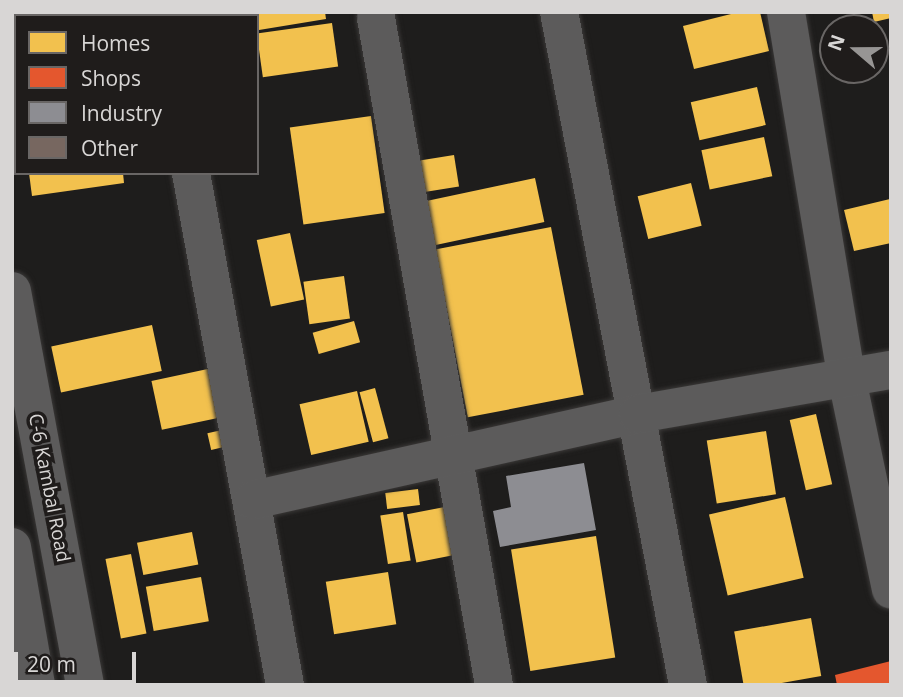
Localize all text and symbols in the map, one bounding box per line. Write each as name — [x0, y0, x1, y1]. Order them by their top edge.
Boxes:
legend — [14, 14, 259, 175]
north arrow — [819, 14, 889, 84]
text: Homes — [81, 29, 150, 57]
text: N — [821, 31, 851, 54]
text: Shops — [81, 64, 141, 92]
text: Industry — [81, 99, 162, 127]
text: Other — [81, 134, 138, 162]
street label: C-6 Kambal Road — [23, 412, 75, 564]
scale bar — [18, 638, 140, 682]
text: 20 m — [27, 650, 76, 678]

